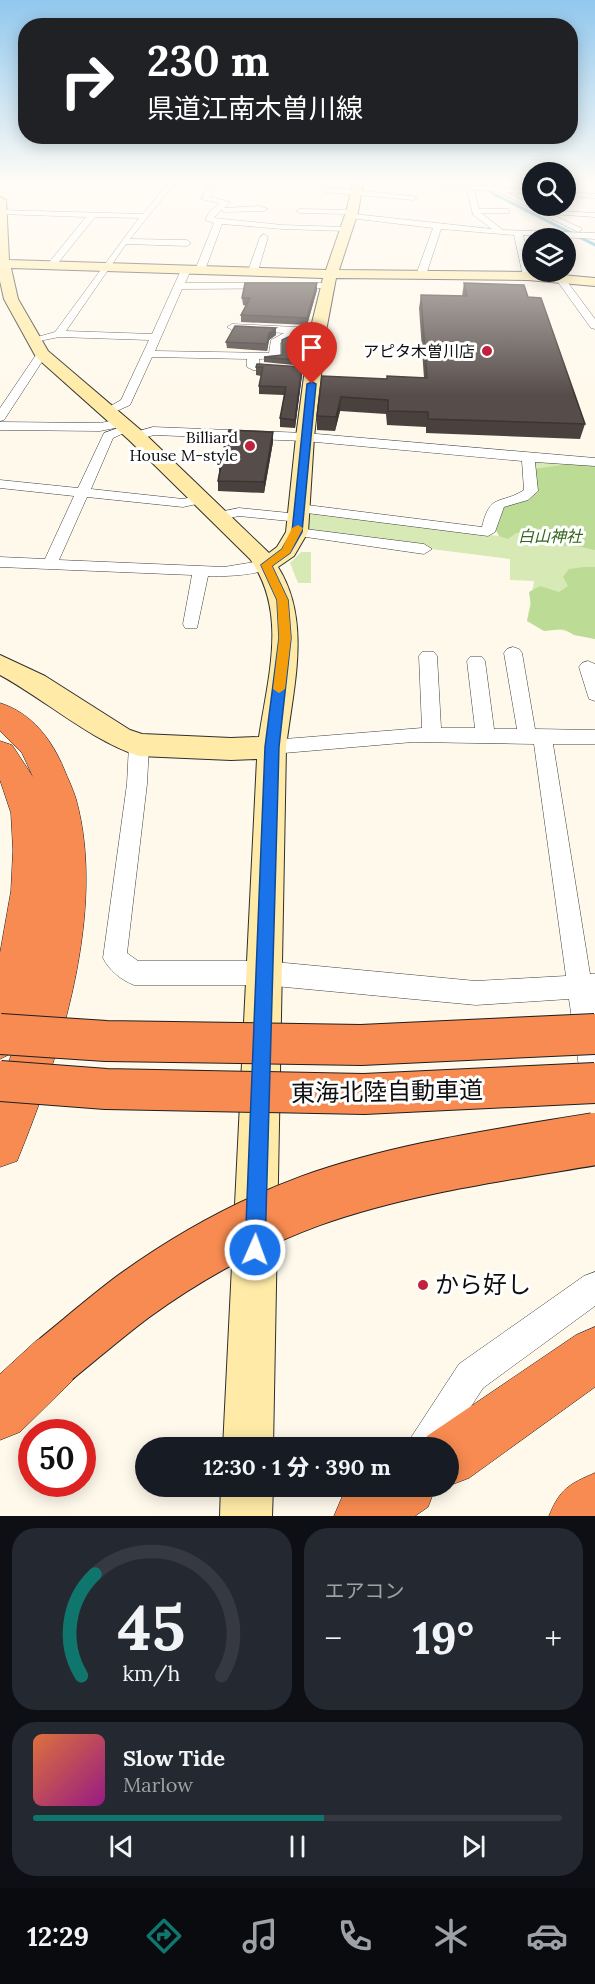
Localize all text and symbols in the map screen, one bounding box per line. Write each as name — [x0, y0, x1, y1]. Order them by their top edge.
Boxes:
text: 230 m — [147, 34, 269, 88]
icon: right — [48, 42, 126, 120]
text: 県道江南木曽川線 — [147, 91, 363, 125]
map controls — [522, 162, 576, 282]
button: search — [522, 162, 576, 216]
button: layers — [522, 228, 576, 282]
pin — [286, 322, 337, 384]
icon: arrive — [295, 331, 328, 364]
place label: アピタ木曽川店 — [363, 341, 475, 361]
marker: アピタ木曽川店 — [480, 344, 494, 358]
place label: Billiard House M-style — [129, 427, 238, 465]
marker: Billiard House M-style — [243, 439, 257, 453]
park label: 白山神社 — [518, 526, 584, 546]
street label: 東海北陸自動車道 — [291, 1074, 483, 1109]
position arrow — [223, 1218, 287, 1282]
place label: から好し — [435, 1269, 531, 1300]
marker: から好し — [416, 1278, 430, 1292]
speed limit sign: 50 — [18, 1419, 96, 1497]
text: 12:30 · 1 分 · 390 m — [203, 1453, 391, 1481]
text: エアコン — [325, 1578, 405, 1603]
text: 45 — [118, 1587, 186, 1667]
text: 19° — [413, 1609, 474, 1666]
text: − — [325, 1617, 342, 1659]
text: + — [544, 1617, 562, 1659]
text: km/h — [123, 1659, 181, 1687]
text: Slow Tide — [123, 1744, 225, 1772]
text: Marlow — [123, 1772, 193, 1797]
icon: previous — [105, 1830, 138, 1863]
icon: pause — [281, 1830, 314, 1863]
icon: next — [457, 1830, 490, 1863]
icon: directions — [143, 1915, 185, 1957]
icon: music — [239, 1915, 281, 1957]
icon: phone — [334, 1915, 376, 1957]
icon: climate — [430, 1915, 472, 1957]
icon: car — [526, 1915, 568, 1957]
text: 12:29 — [27, 1919, 89, 1953]

